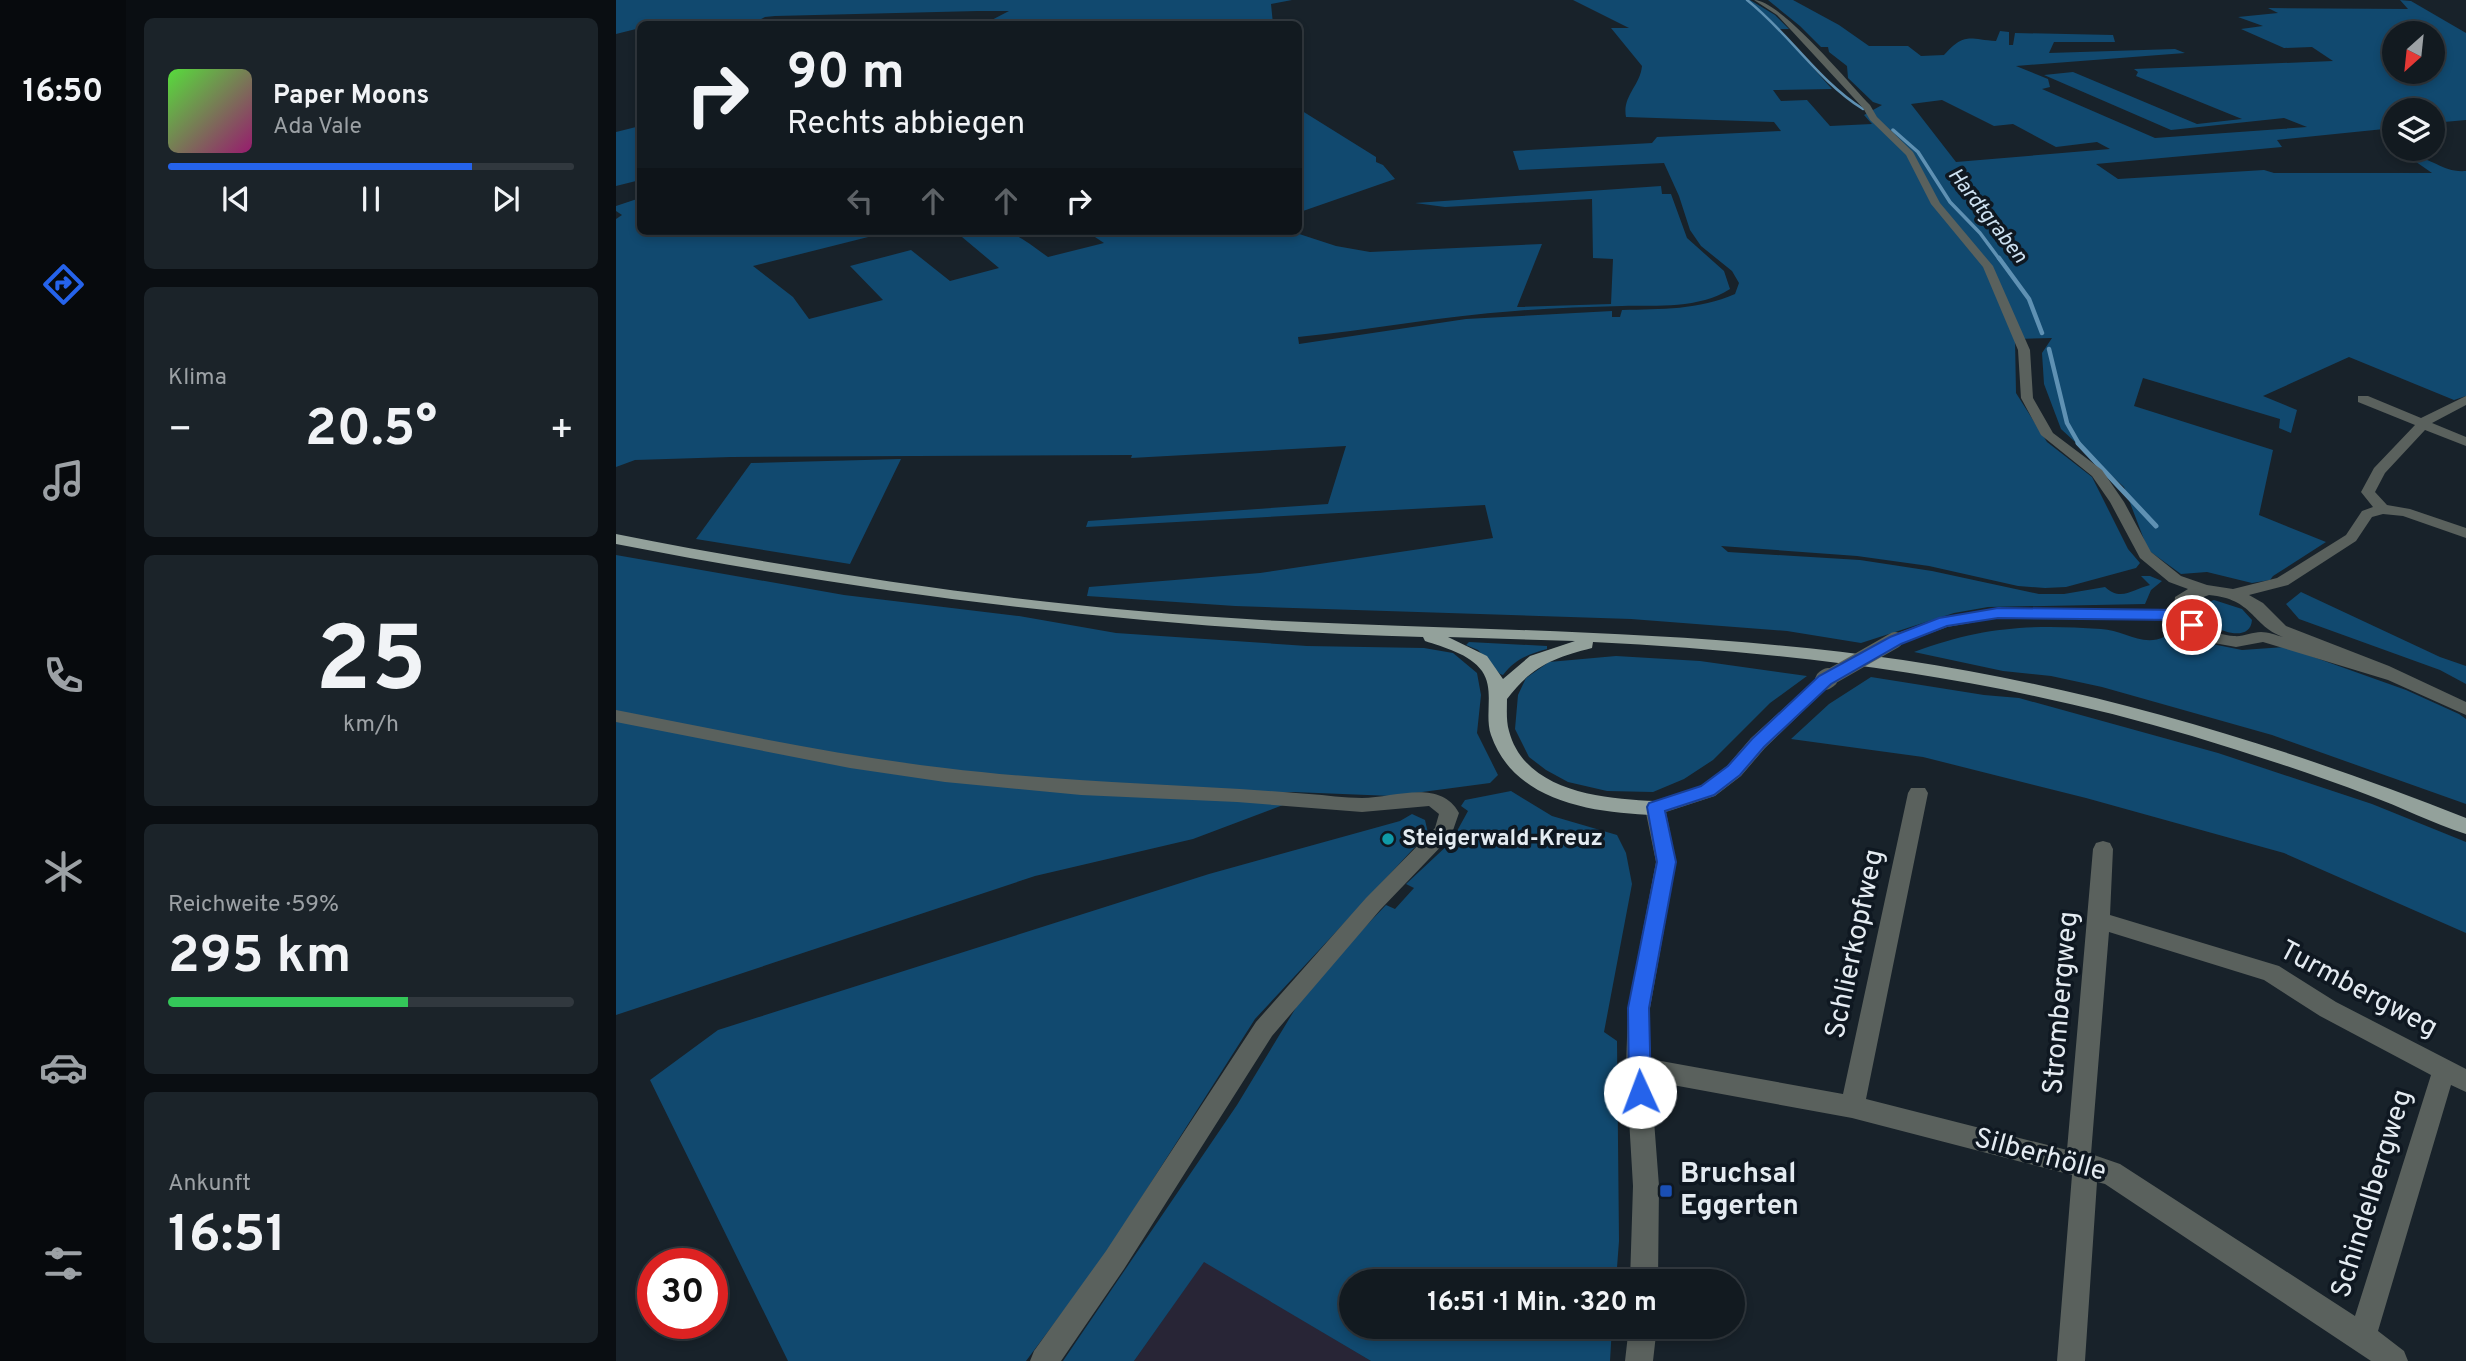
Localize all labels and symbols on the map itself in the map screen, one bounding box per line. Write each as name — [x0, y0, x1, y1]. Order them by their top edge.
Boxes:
north arrow — [2382, 21, 2445, 84]
water label: Hardtgraben — [1941, 163, 2033, 270]
pin — [2162, 595, 2222, 655]
place label: Steigerwald-Kreuz — [1402, 825, 1603, 854]
marker: Steigerwald-Kreuz — [1380, 831, 1396, 847]
street label: Schlierkopfweg — [1818, 846, 1894, 1042]
street label: Strombergweg — [2036, 910, 2088, 1096]
street label: Turmbergweg — [2273, 933, 2443, 1047]
position arrow — [1603, 1055, 1677, 1129]
street label: Schindelbergweg — [2324, 1085, 2422, 1303]
street label: Silberhölle — [1970, 1121, 2110, 1191]
place label: Bruchsal Eggerten — [1680, 1157, 1799, 1225]
marker: Bruchsal Eggerten — [1658, 1183, 1674, 1199]
speed limit sign: 30 — [637, 1248, 728, 1339]

